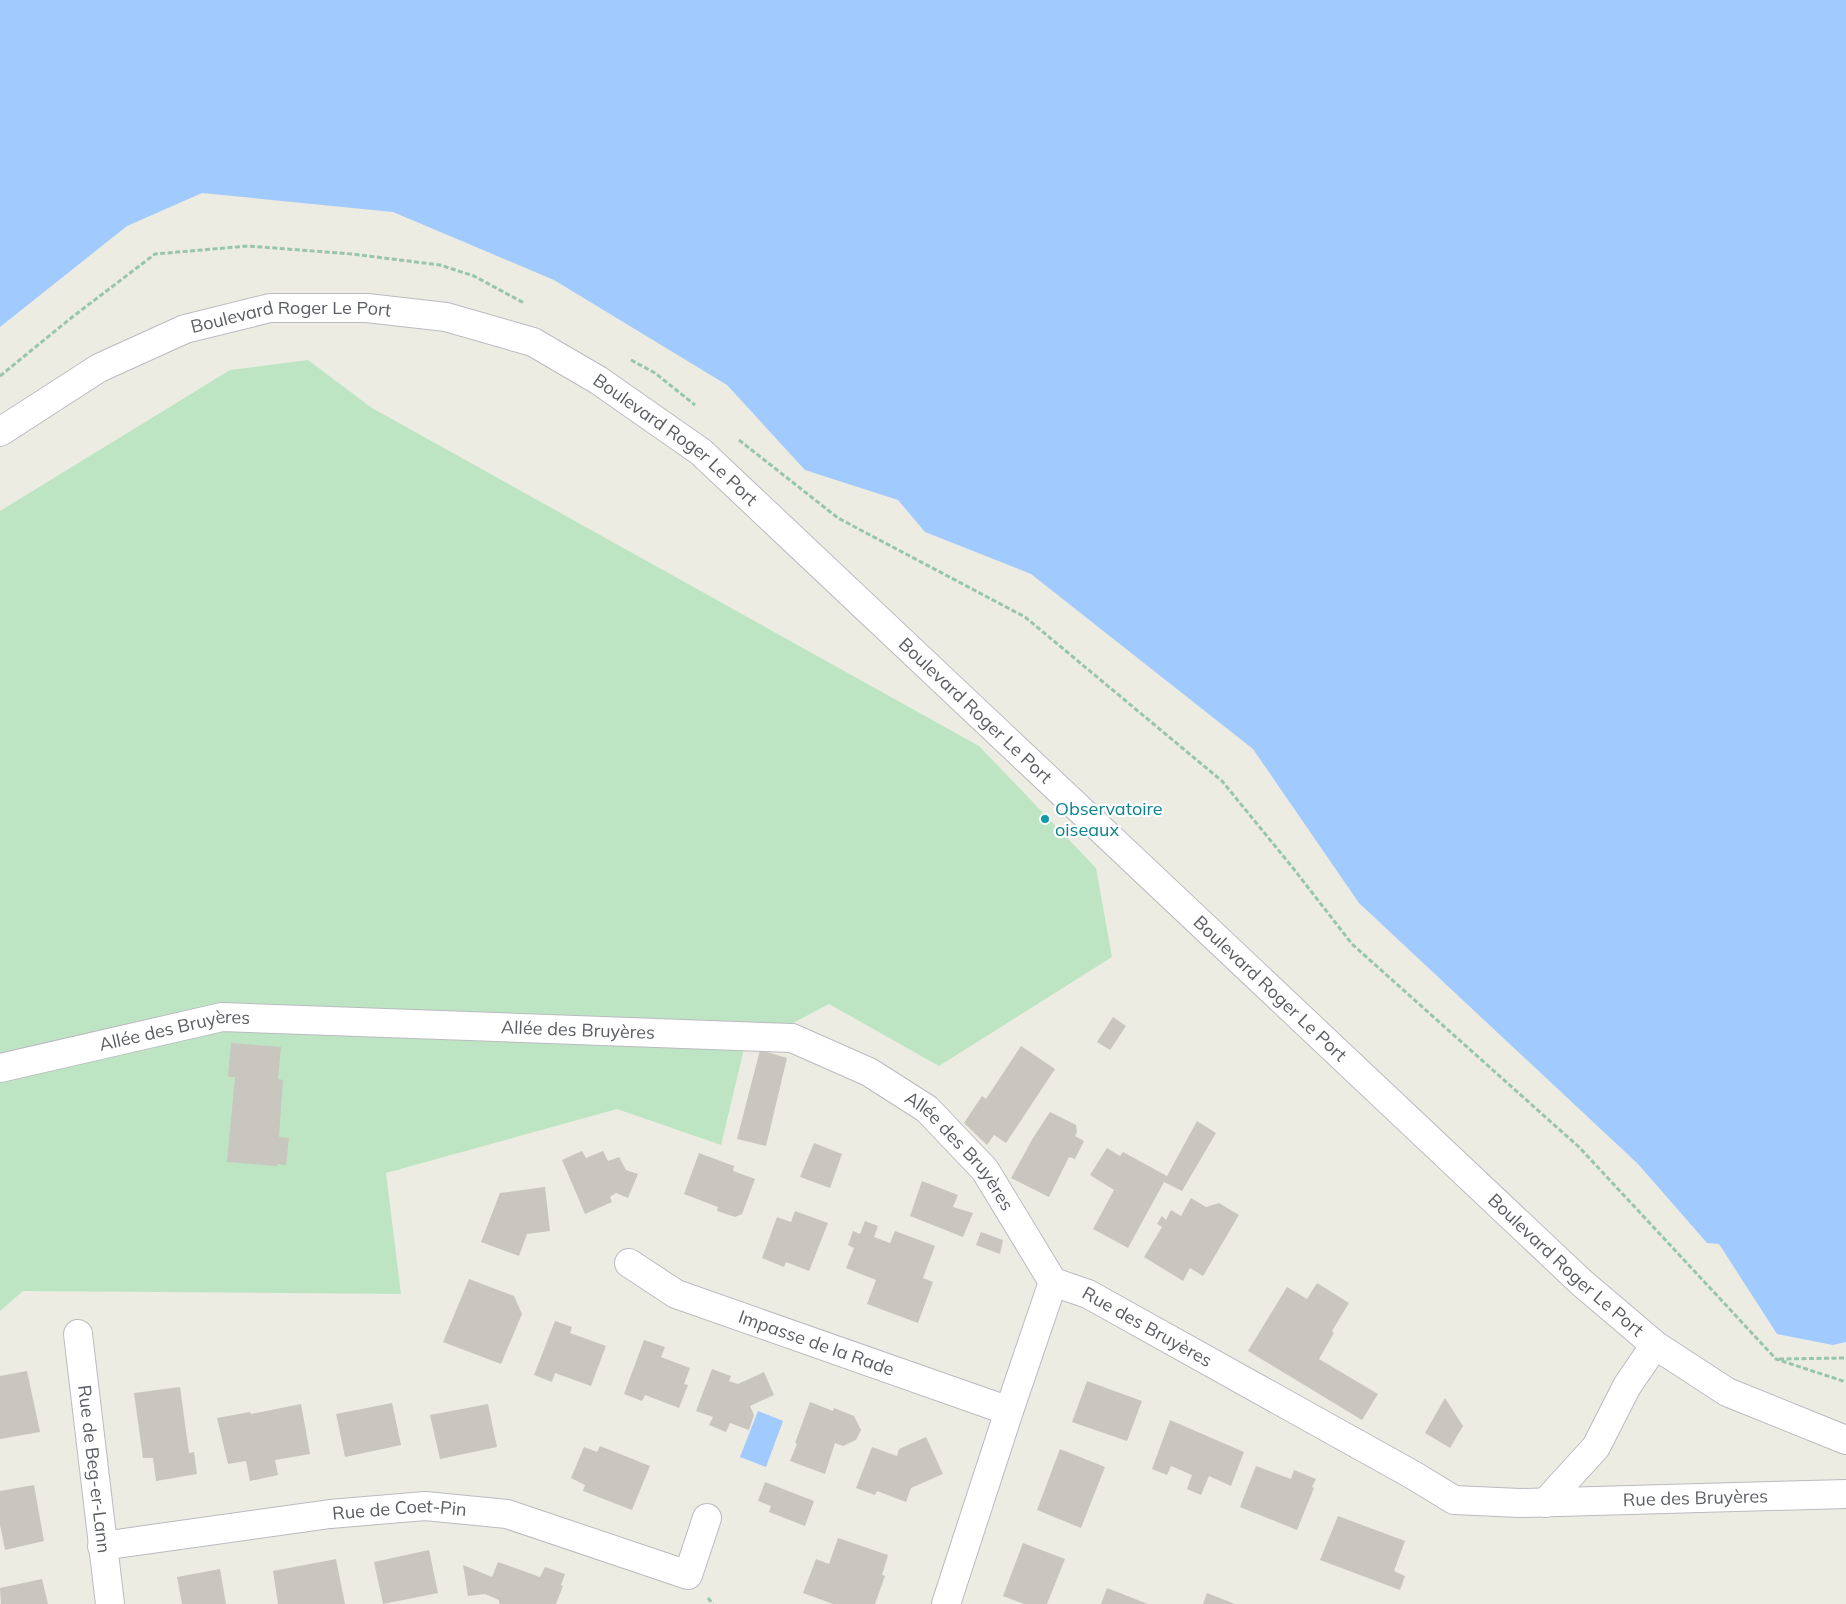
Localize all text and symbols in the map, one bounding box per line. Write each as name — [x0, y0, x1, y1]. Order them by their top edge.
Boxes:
street label: Boulevard Roger Le Port — [188, 296, 393, 338]
street label: Boulevard Roger Le Port — [589, 368, 763, 510]
street label: Boulevard Roger Le Port — [894, 633, 1057, 788]
place label: Observatoire oiseaux — [1055, 797, 1163, 841]
marker: Observatoire oiseaux — [1039, 813, 1051, 825]
street label: Boulevard Roger Le Port — [1189, 910, 1352, 1066]
street label: Allée des Bruyères — [97, 1005, 251, 1056]
street label: Allée des Bruyères — [501, 1015, 655, 1044]
street label: Allée des Bruyères — [901, 1086, 1019, 1215]
street label: Boulevard Roger Le Port — [1483, 1188, 1649, 1341]
street label: Rue des Bruyères — [1078, 1281, 1216, 1372]
street label: Impasse de la Rade — [736, 1305, 897, 1381]
street label: Rue de Beg-er-Lann — [73, 1384, 116, 1554]
street label: Rue des Bruyères — [1623, 1484, 1768, 1511]
street label: Rue de Coet-Pin — [331, 1494, 468, 1525]

